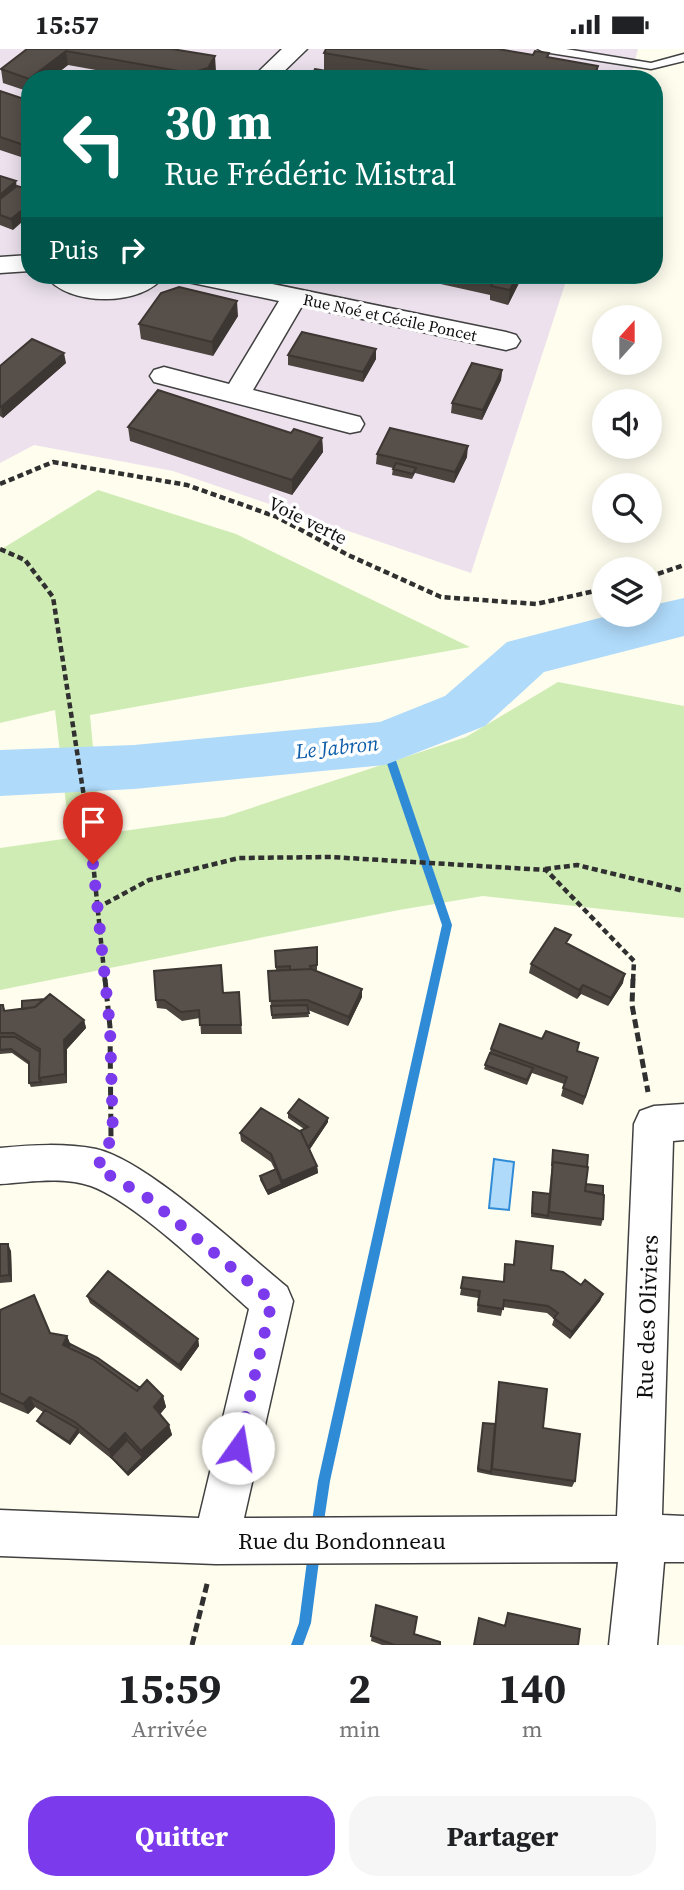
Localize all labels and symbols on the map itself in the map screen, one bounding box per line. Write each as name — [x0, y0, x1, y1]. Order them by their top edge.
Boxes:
street label: Rue Noé et Cécile Poncet — [301, 288, 480, 346]
north arrow — [592, 305, 662, 375]
street label: Voie verte — [264, 490, 352, 550]
water label: Le Jabron — [293, 728, 380, 766]
pin — [63, 792, 123, 864]
street label: Rue des Oliviers — [628, 1234, 666, 1400]
position arrow — [201, 1411, 275, 1485]
street label: Rue du Bondonneau — [238, 1525, 446, 1557]

